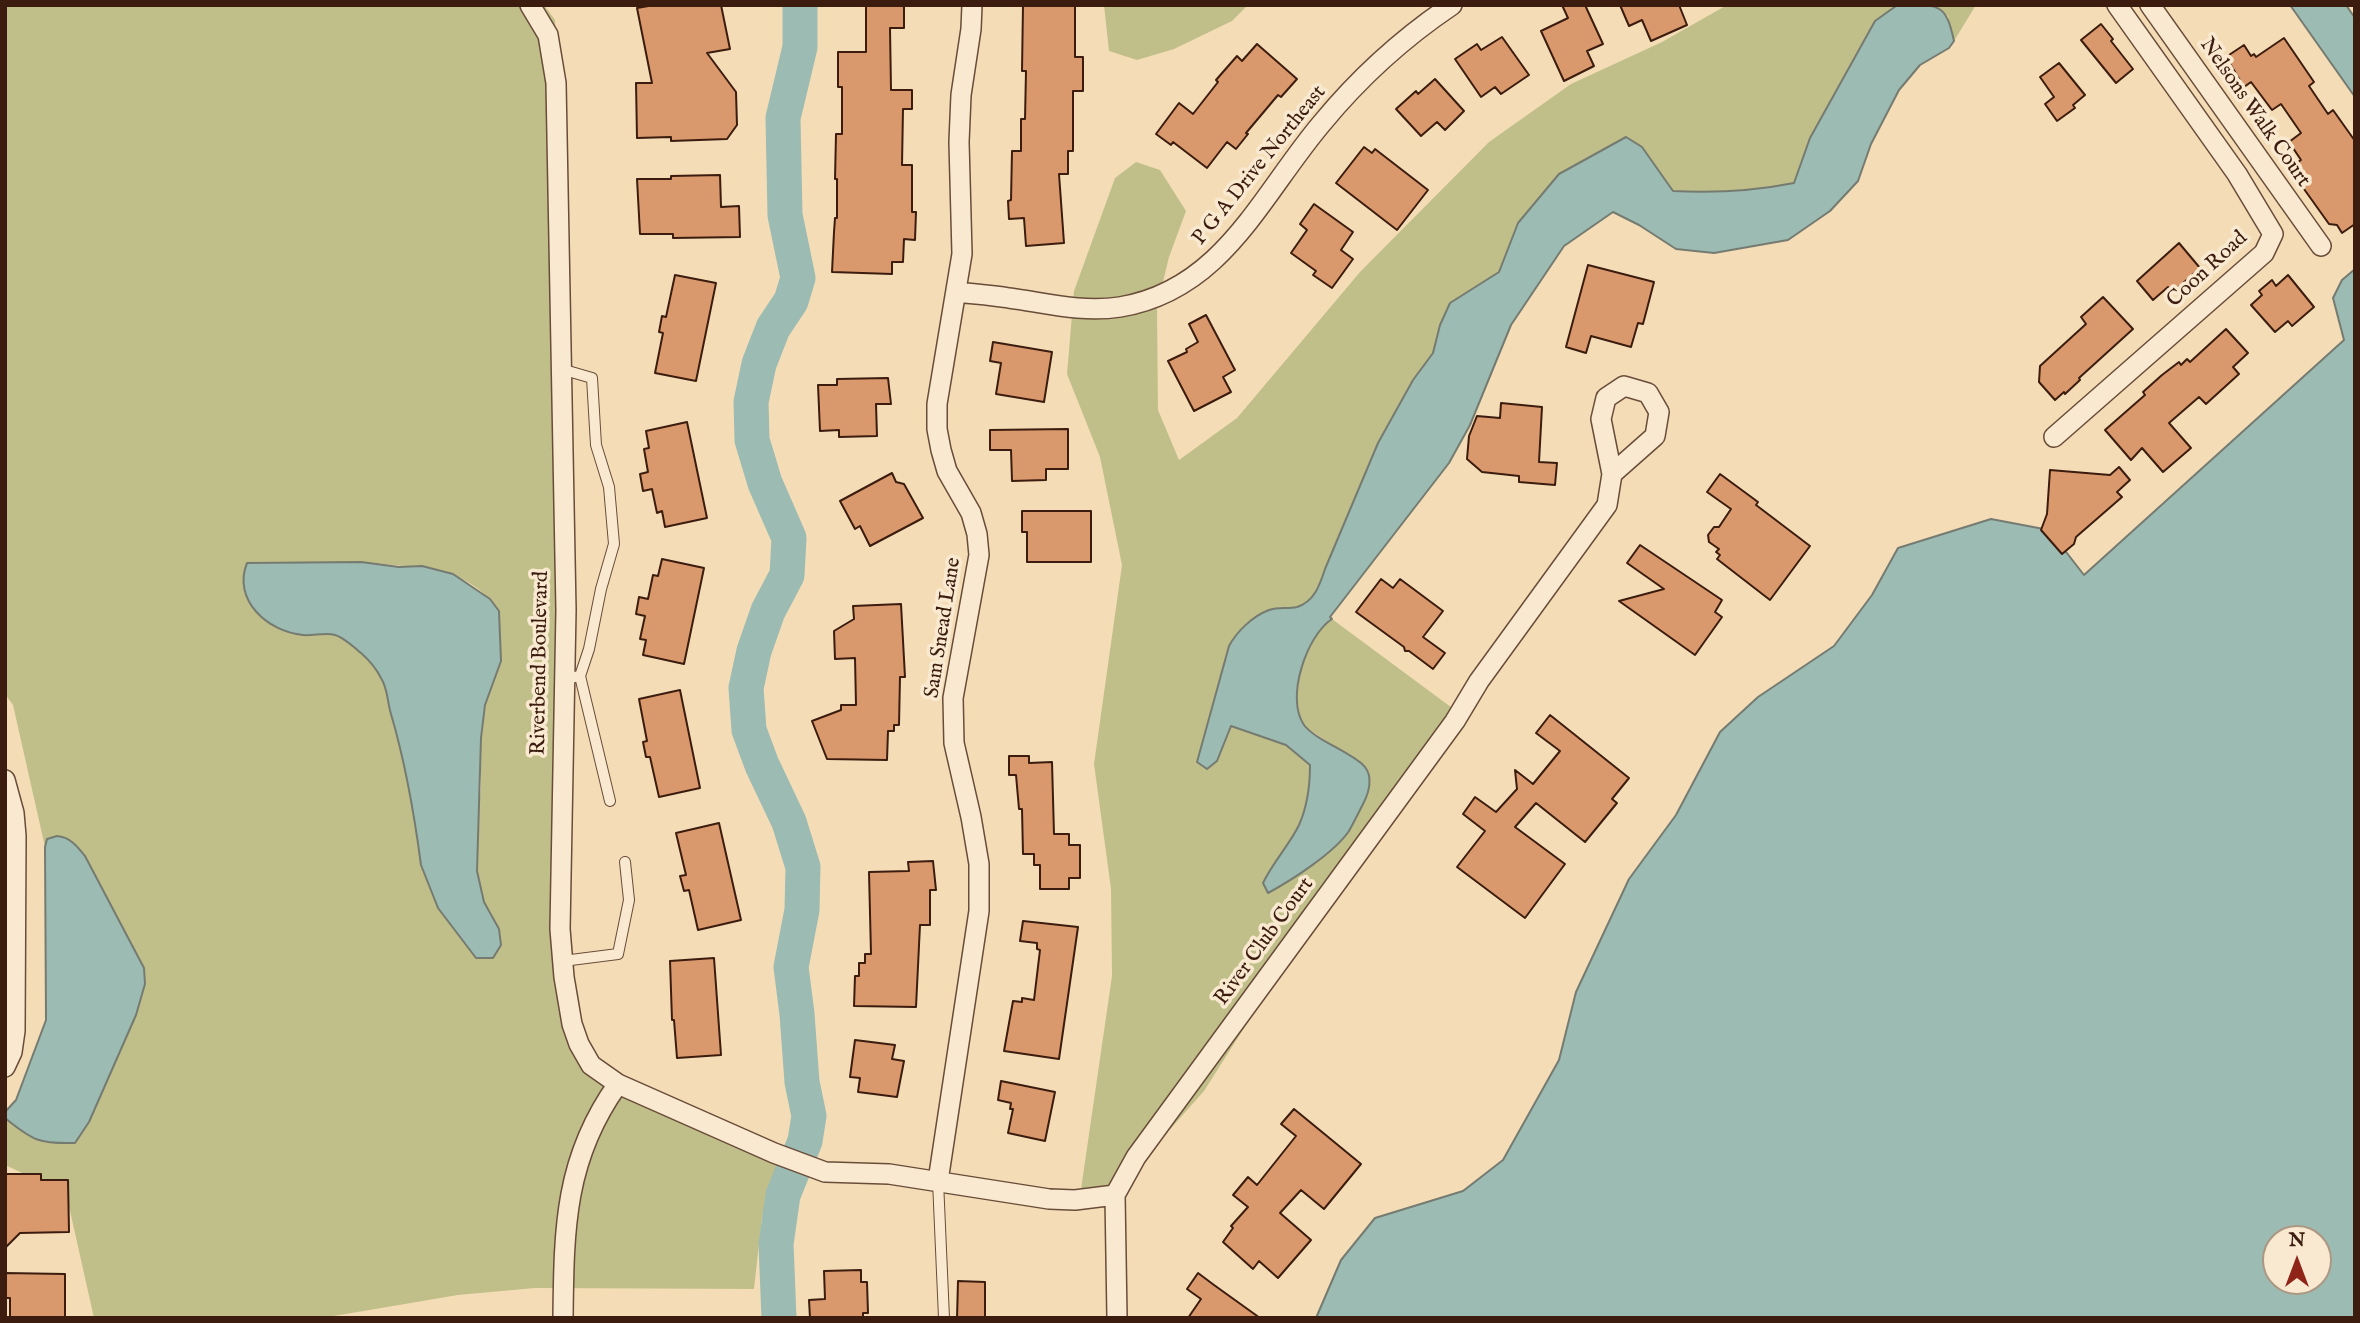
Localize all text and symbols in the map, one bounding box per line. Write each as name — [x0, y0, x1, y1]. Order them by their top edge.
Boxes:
street label: Nelsons Walk Court — [2193, 34, 2315, 192]
street label: P G A Drive Northeast — [1188, 81, 1332, 251]
street label: Coon Road — [2163, 226, 2253, 314]
street label: Sam Snead Lane — [920, 556, 968, 700]
street label: Riverbend Boulevard — [527, 571, 555, 755]
street label: River Club Court — [1210, 873, 1320, 1011]
north arrow — [2262, 1225, 2332, 1295]
text: N — [2289, 1229, 2305, 1253]

